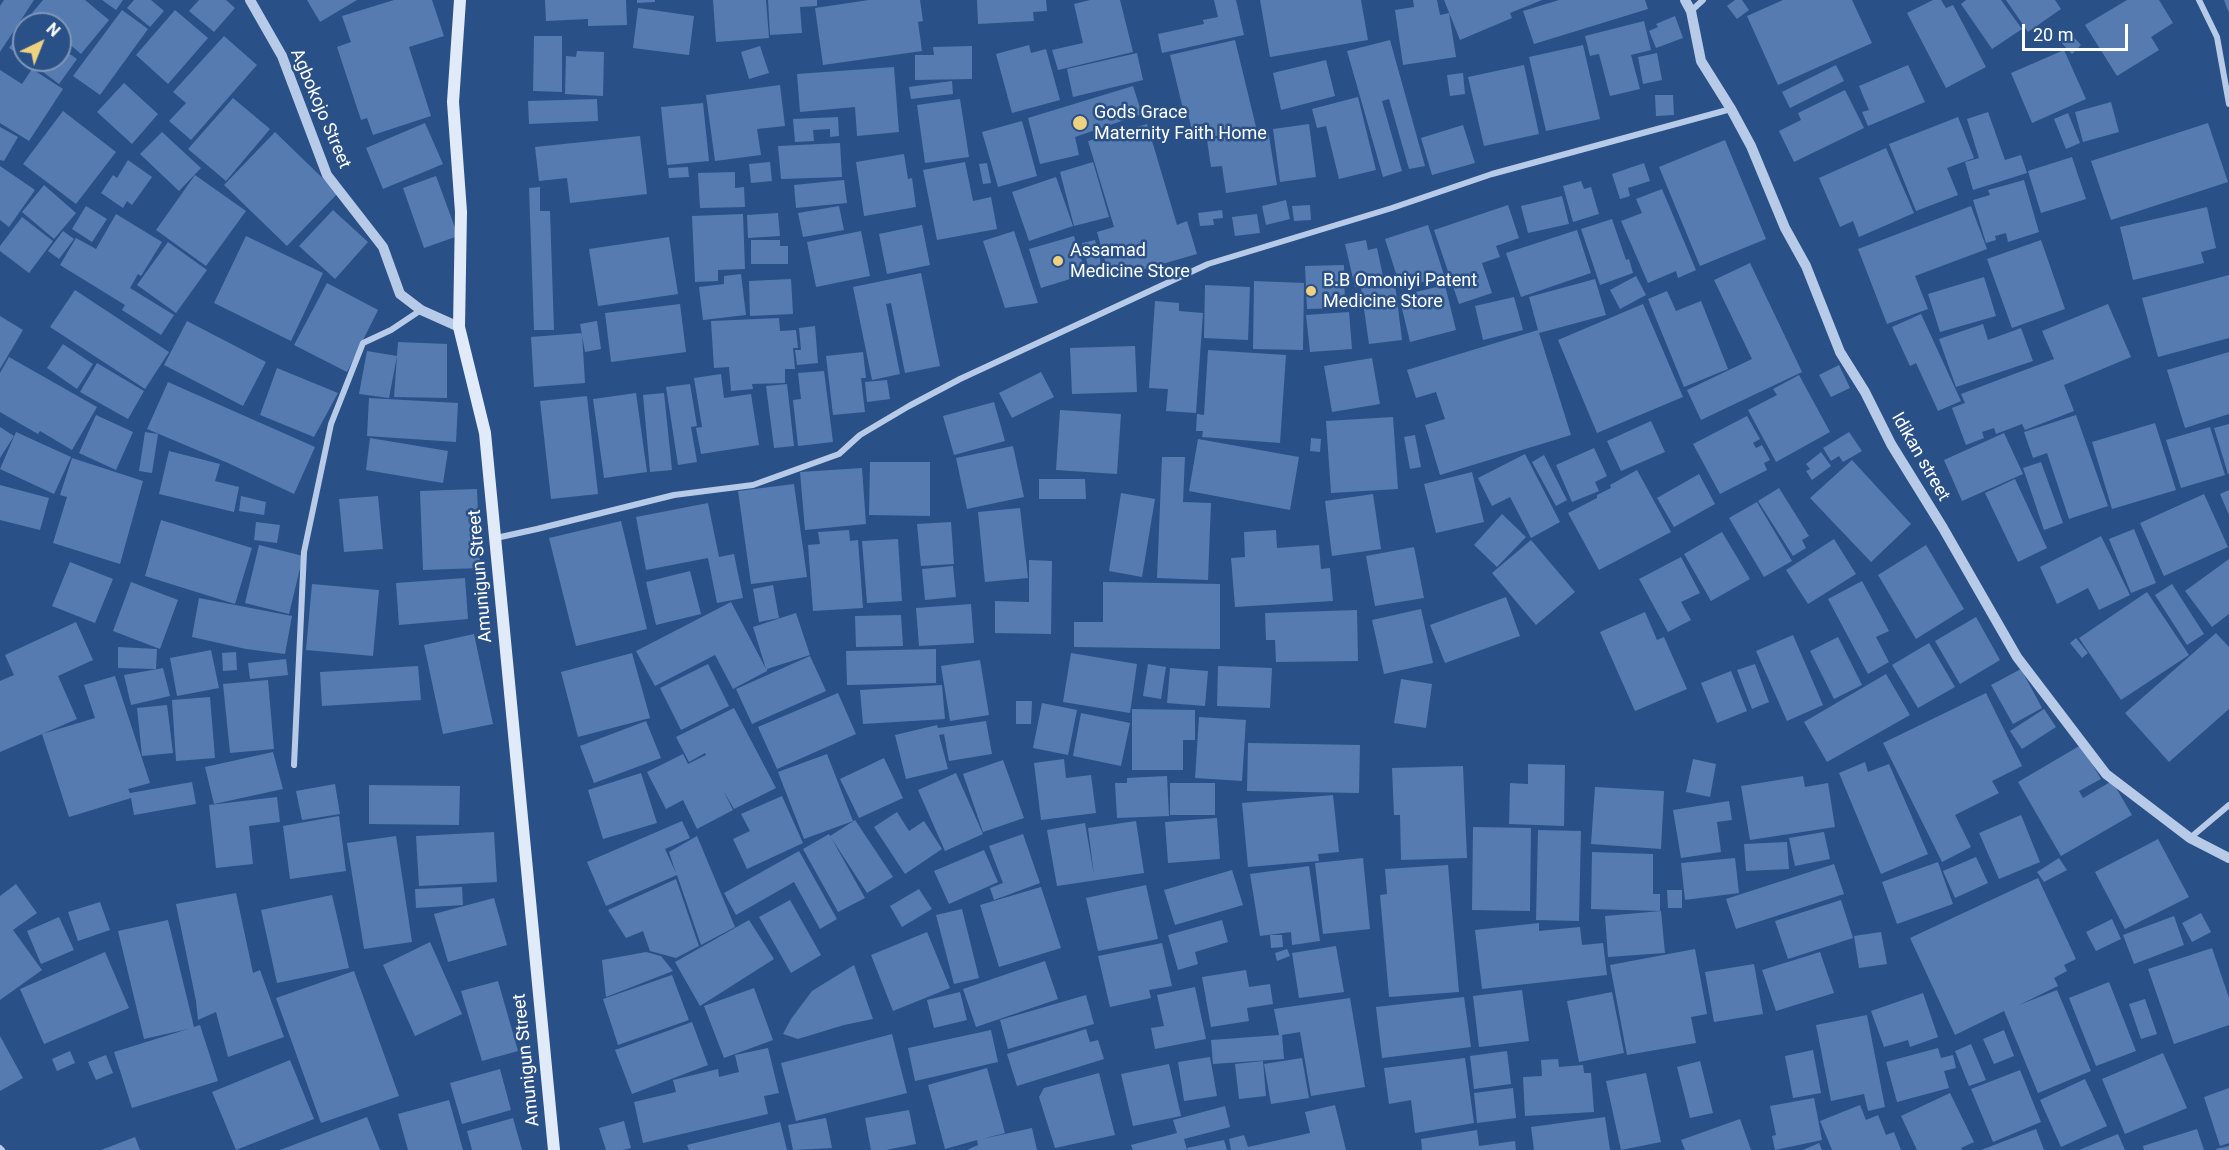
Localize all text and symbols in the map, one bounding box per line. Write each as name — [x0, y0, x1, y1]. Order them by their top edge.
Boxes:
north arrow — [12, 12, 72, 72]
scale bar — [2025, 12, 2132, 50]
text: N — [43, 19, 64, 41]
text: 20 m — [2033, 24, 2073, 45]
street label: Agbokojo Street — [285, 46, 355, 172]
place label: Gods Grace Maternity Faith Home — [1094, 102, 1267, 144]
marker: Gods Grace Maternity Faith Home — [1071, 114, 1089, 132]
place label: Assamad Medicine Store — [1070, 240, 1190, 282]
marker: Assamad Medicine Store — [1051, 254, 1065, 268]
place label: B.B Omoniyi Patent Medicine Store — [1323, 270, 1477, 312]
marker: B.B Omoniyi Patent Medicine Store — [1304, 284, 1318, 298]
street label: Idikan street — [1886, 409, 1954, 505]
street label: Amunigun Street — [464, 508, 498, 644]
street label: Amunigun Street — [509, 992, 545, 1128]

